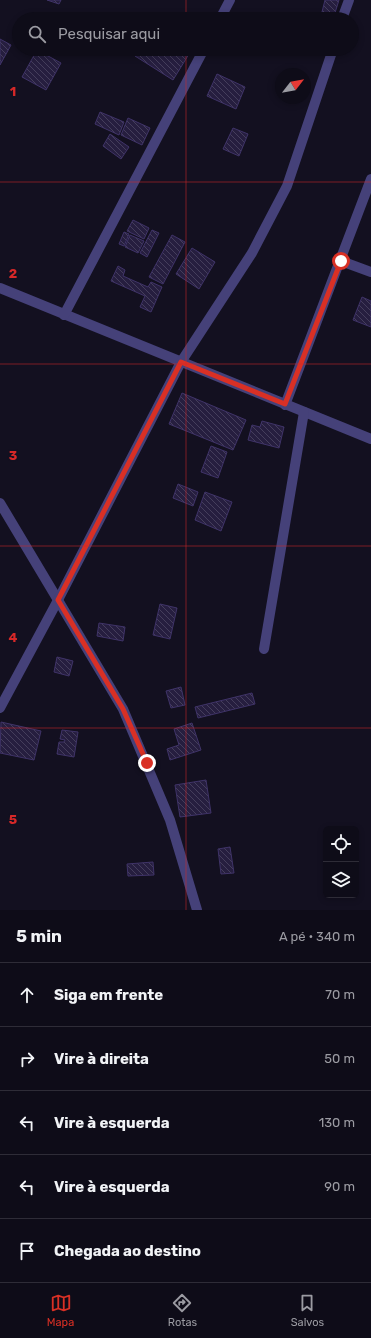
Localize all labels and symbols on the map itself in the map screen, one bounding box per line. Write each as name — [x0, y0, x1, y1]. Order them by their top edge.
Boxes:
north arrow — [275, 68, 311, 104]
text: 1 — [10, 84, 16, 99]
route start — [332, 252, 350, 270]
text: 2 — [9, 266, 17, 281]
text: 3 — [9, 448, 18, 463]
text: 4 — [9, 630, 18, 645]
route end — [138, 754, 156, 772]
text: 5 — [9, 812, 17, 827]

